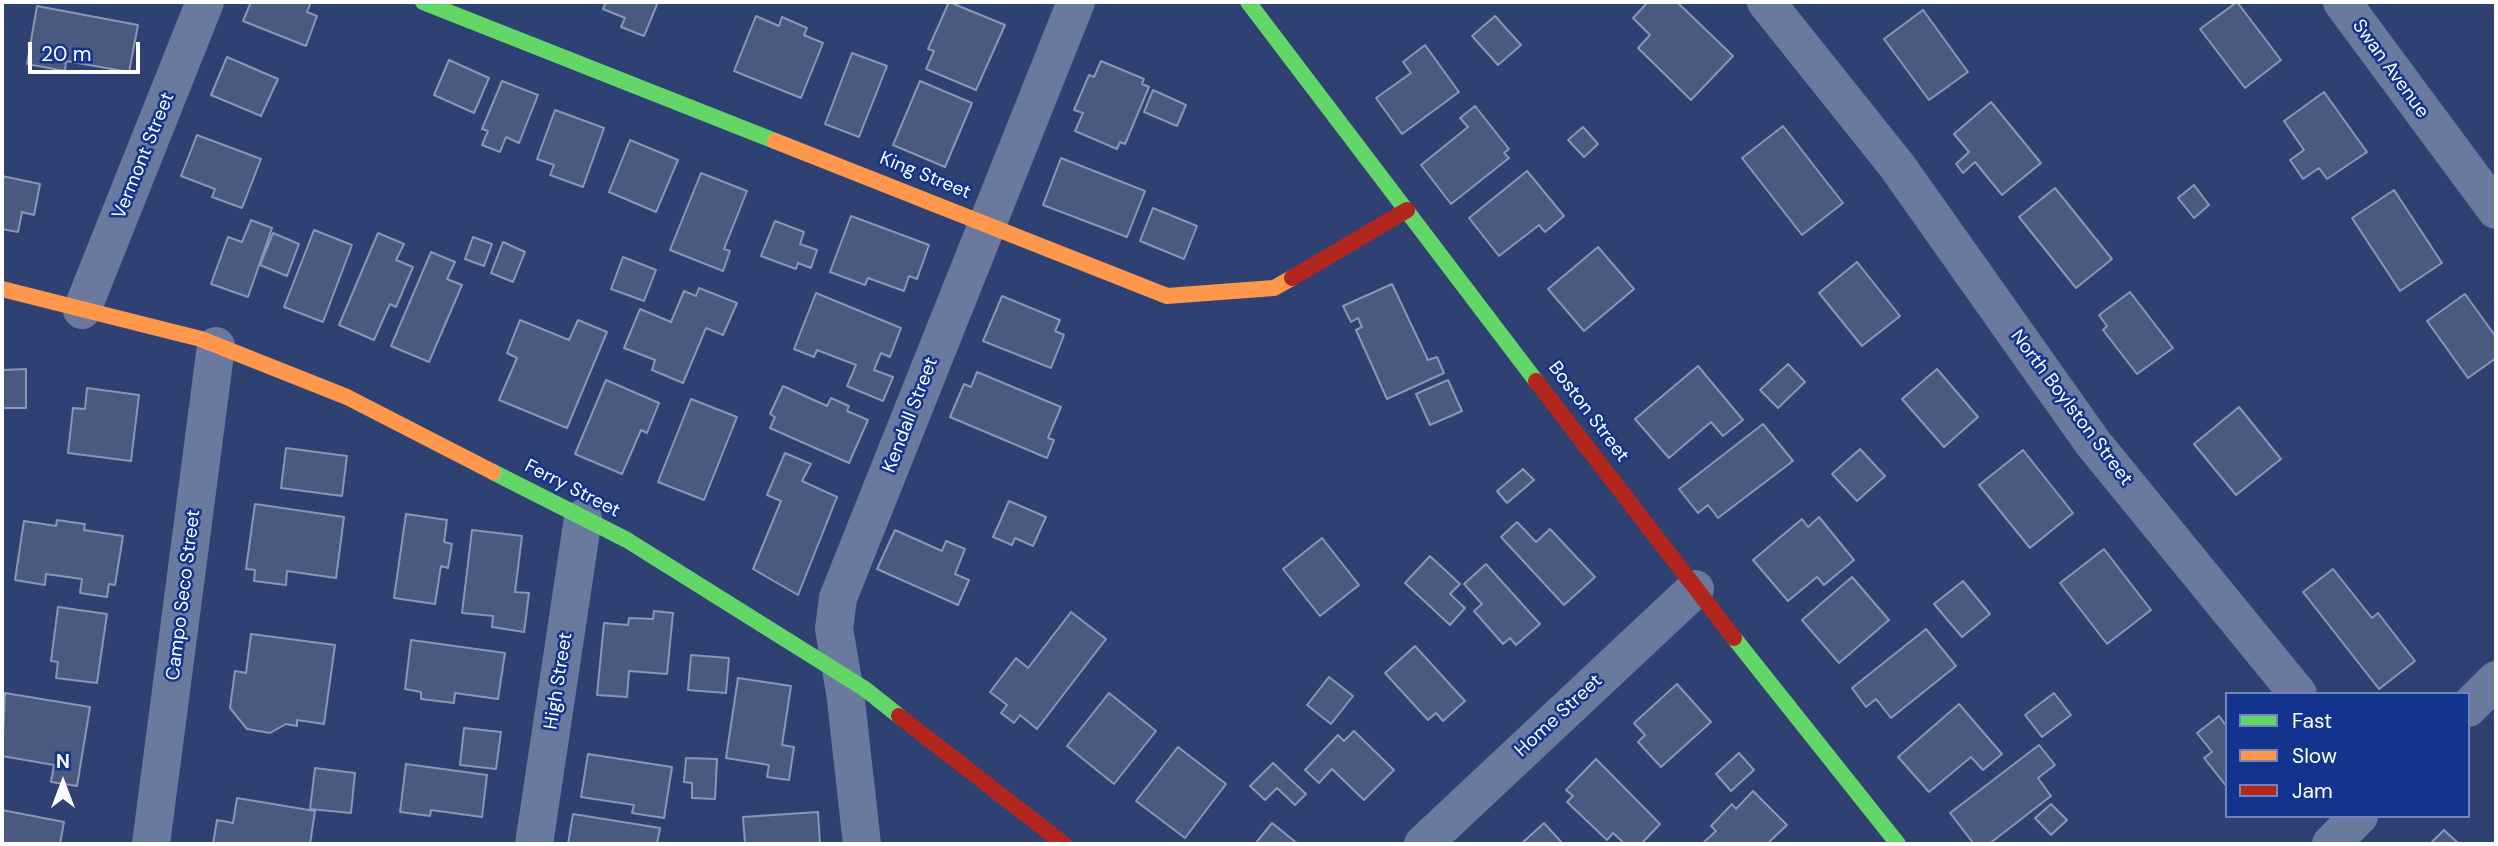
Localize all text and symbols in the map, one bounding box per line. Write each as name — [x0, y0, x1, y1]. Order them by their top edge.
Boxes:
street label: Swan Avenue — [2347, 15, 2433, 123]
scale bar — [32, 28, 144, 72]
text: 20 m — [41, 40, 92, 68]
street label: Vermont Street — [108, 89, 180, 223]
street label: King Street — [876, 147, 974, 205]
street label: North Boylston Street — [2005, 326, 2137, 490]
street label: Kendall Street — [879, 354, 943, 476]
street label: Boston Street — [1543, 357, 1633, 467]
street label: Ferry Street — [520, 455, 624, 523]
street label: Campo Seco Street — [162, 508, 206, 682]
street label: High Street — [540, 631, 578, 731]
street label: Home Street — [1511, 670, 1607, 762]
legend — [2225, 692, 2470, 818]
text: Fast — [2292, 707, 2332, 735]
text: Slow — [2292, 742, 2337, 770]
north arrow — [28, 748, 98, 818]
text: N — [56, 749, 70, 774]
text: Jam — [2292, 777, 2333, 805]

